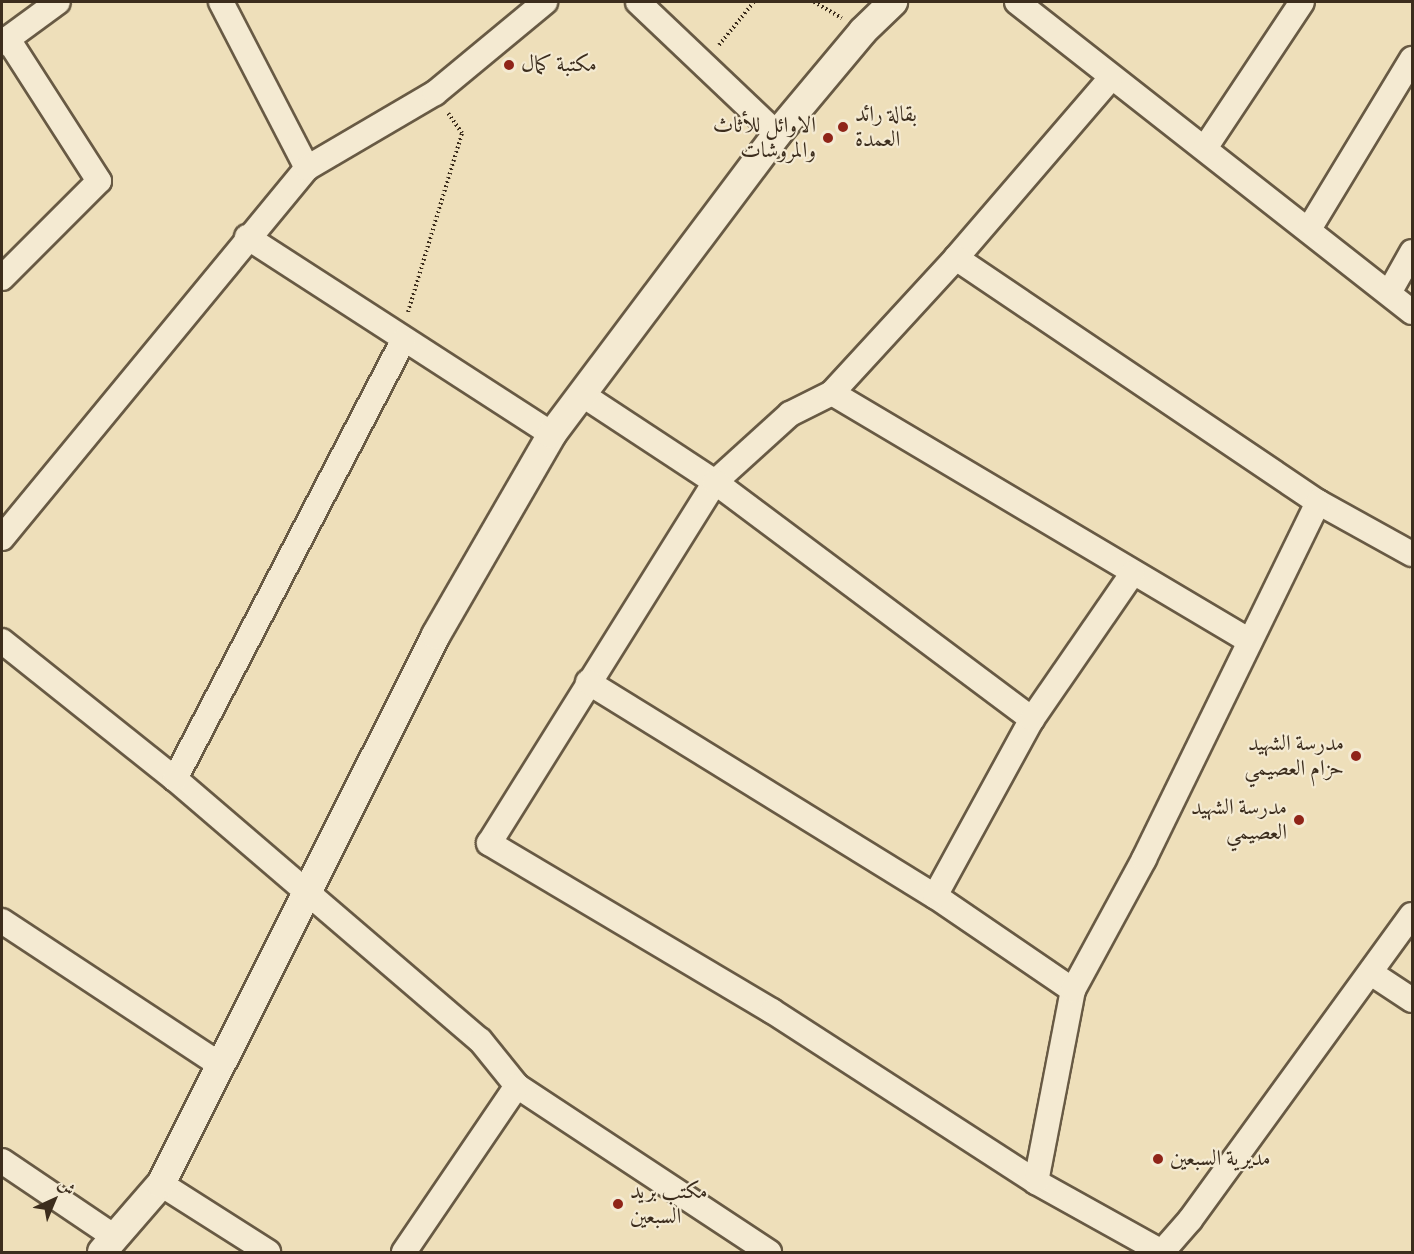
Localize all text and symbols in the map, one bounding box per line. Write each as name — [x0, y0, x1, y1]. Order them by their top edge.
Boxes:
place label: مكتبة كمال — [521, 52, 597, 78]
marker: مكتبة كمال — [502, 58, 516, 72]
place label: بقالة رائد العمدة — [855, 101, 917, 152]
place label: الاوائل للأثاث والمروشات — [713, 112, 816, 164]
marker: بقالة رائد العمدة — [836, 120, 850, 134]
marker: الاوائل للأثاث والمروشات — [821, 131, 835, 145]
place label: مدرسة الشهيد حزام العصيمي — [1244, 730, 1344, 782]
marker: مدرسة الشهيد حزام العصيمي — [1349, 749, 1363, 763]
place label: مدرسة الشهيد العصيمي — [1191, 794, 1287, 846]
marker: مدرسة الشهيد العصيمي — [1292, 813, 1306, 827]
place label: مديرية السبعين — [1170, 1146, 1270, 1172]
marker: مديرية السبعين — [1151, 1152, 1165, 1166]
north arrow — [24, 1170, 84, 1230]
text: ش — [54, 1174, 79, 1200]
place label: مكتب بريد السبعين — [630, 1178, 708, 1230]
marker: مكتب بريد السبعين — [611, 1197, 625, 1211]

